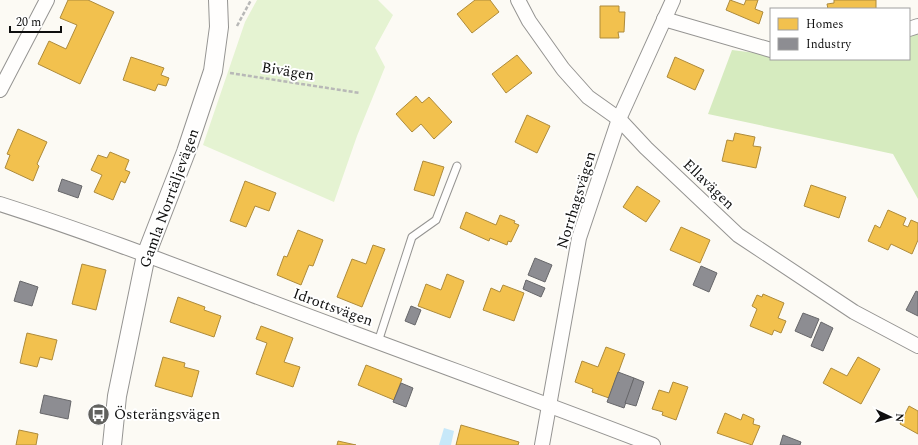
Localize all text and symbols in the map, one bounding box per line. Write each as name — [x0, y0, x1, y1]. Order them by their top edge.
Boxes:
scale bar — [10, 8, 61, 34]
legend — [770, 8, 910, 60]
text: 20 m — [16, 13, 41, 32]
text: Homes — [806, 15, 844, 34]
text: Industry — [806, 35, 852, 54]
street label: Bivägen — [260, 56, 316, 87]
street label: Gamla Norrtäljevägen — [134, 125, 205, 271]
street label: Norrhagsvägen — [551, 148, 602, 252]
street label: Ellavägen — [677, 154, 740, 215]
street label: Idrottsvägen — [289, 282, 376, 333]
north arrow — [870, 397, 910, 437]
bus stop icon: Österängsvägen — [86, 401, 112, 427]
place label: Österängsvägen — [114, 403, 220, 426]
text: N — [891, 413, 908, 423]

